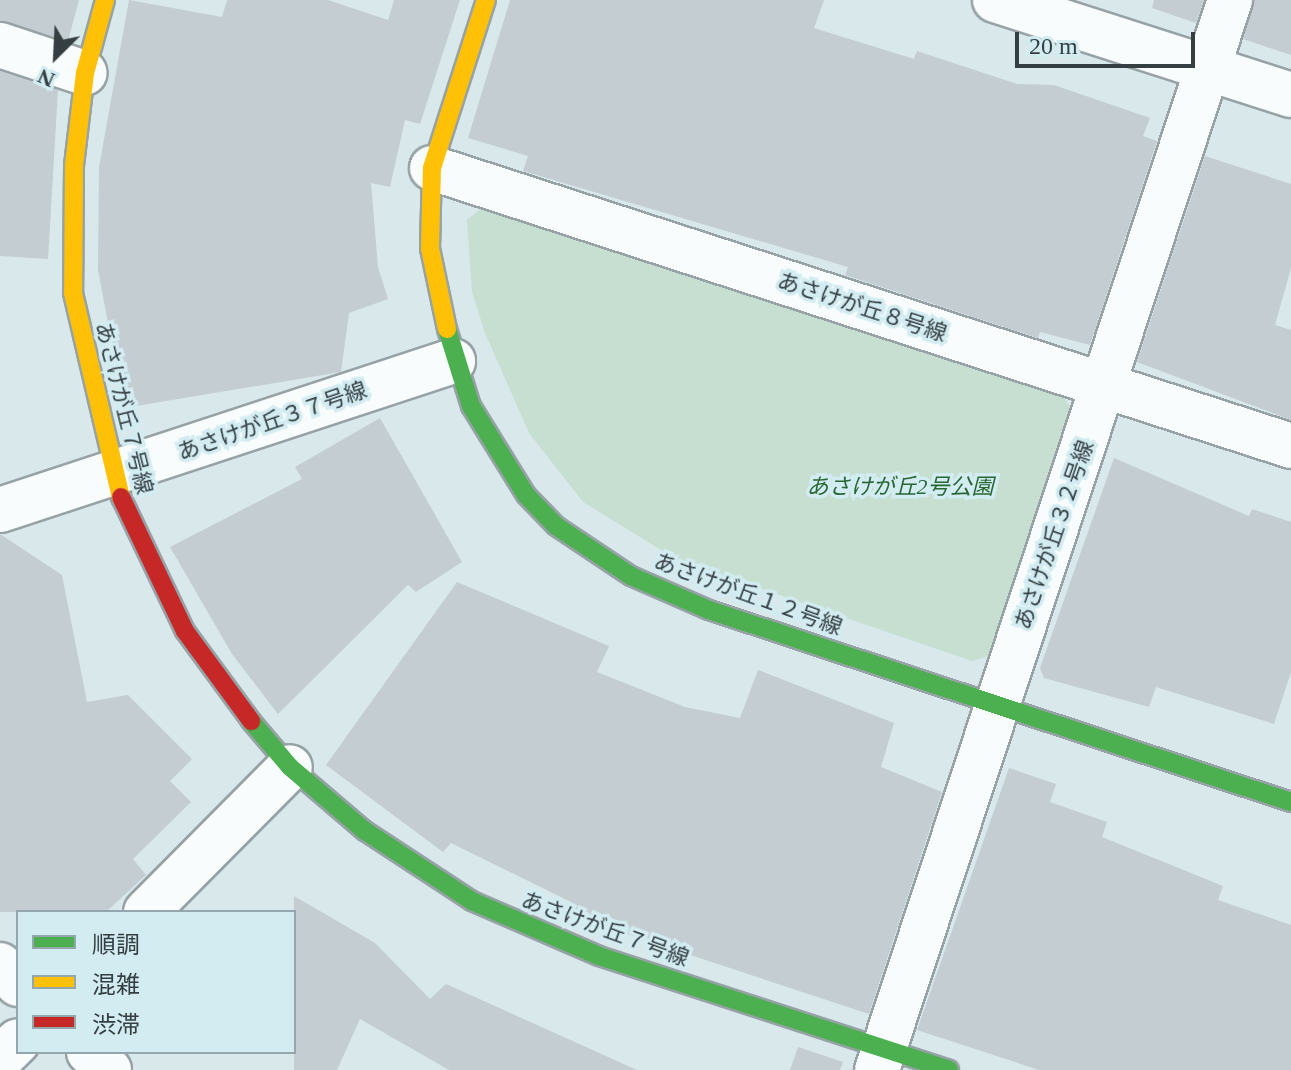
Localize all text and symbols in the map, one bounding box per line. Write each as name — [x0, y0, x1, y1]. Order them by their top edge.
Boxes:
north arrow — [16, 16, 96, 96]
scale bar — [1019, 16, 1199, 66]
text: 20 m — [1029, 33, 1078, 59]
text: N — [34, 64, 58, 93]
street label: あさけが丘８号線 — [774, 267, 950, 347]
street label: あさけが丘７号線 — [90, 319, 158, 497]
street label: あさけが丘３７号線 — [174, 376, 370, 466]
street label: あさけが丘３２号線 — [1009, 437, 1099, 633]
park label: あさけが丘2号公園 — [807, 474, 993, 500]
street label: あさけが丘１２号線 — [650, 548, 846, 640]
street label: あさけが丘７号線 — [518, 886, 692, 972]
legend — [16, 910, 296, 1054]
text: 順調 — [92, 932, 140, 958]
text: 混雑 — [92, 972, 140, 998]
text: 渋滞 — [92, 1012, 140, 1038]

